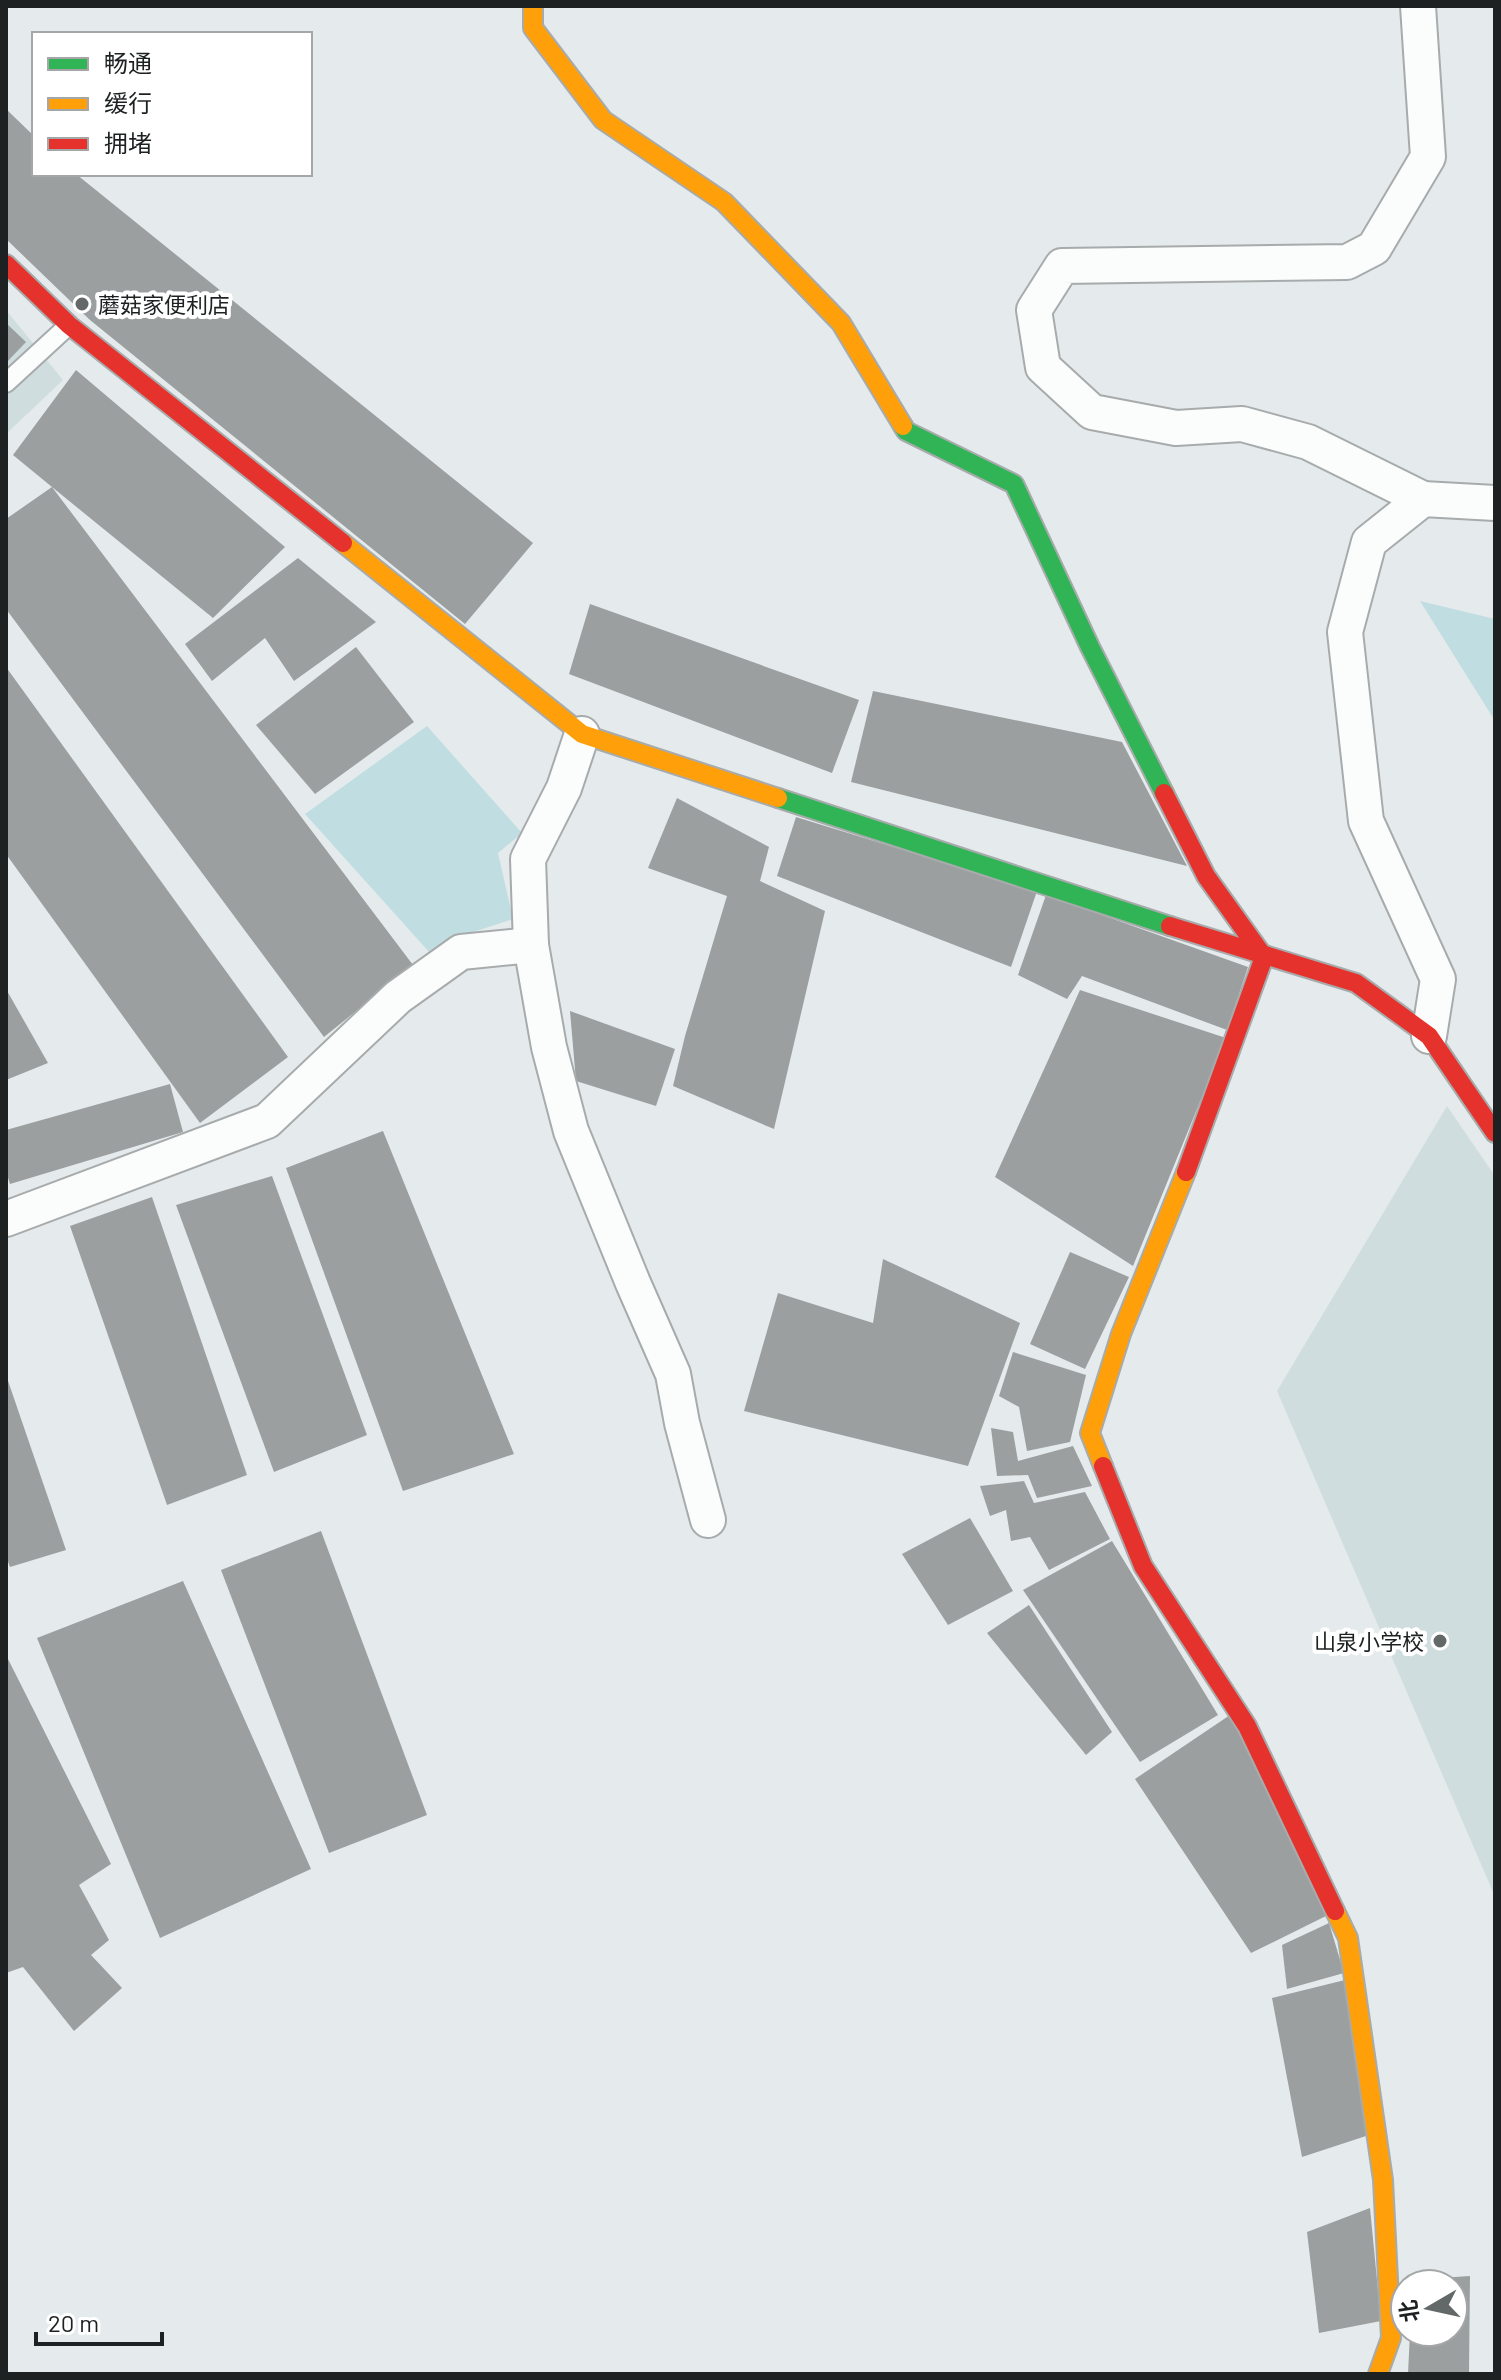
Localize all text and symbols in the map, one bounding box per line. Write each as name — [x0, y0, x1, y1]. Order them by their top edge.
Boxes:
legend — [32, 32, 312, 176]
text: 畅通 — [104, 48, 152, 77]
text: 缓行 — [104, 88, 152, 117]
text: 拥堵 — [104, 128, 152, 157]
place label: 蘑菇家便利店 — [98, 291, 230, 317]
marker: 蘑菇家便利店 — [73, 295, 91, 313]
place label: 山泉小学校 — [1314, 1628, 1424, 1654]
marker: 山泉小学校 — [1431, 1632, 1449, 1650]
north arrow — [1389, 2268, 1469, 2348]
scale bar — [36, 2296, 162, 2346]
text: 北 — [1394, 2298, 1423, 2324]
text: 20 m — [48, 2308, 99, 2337]

